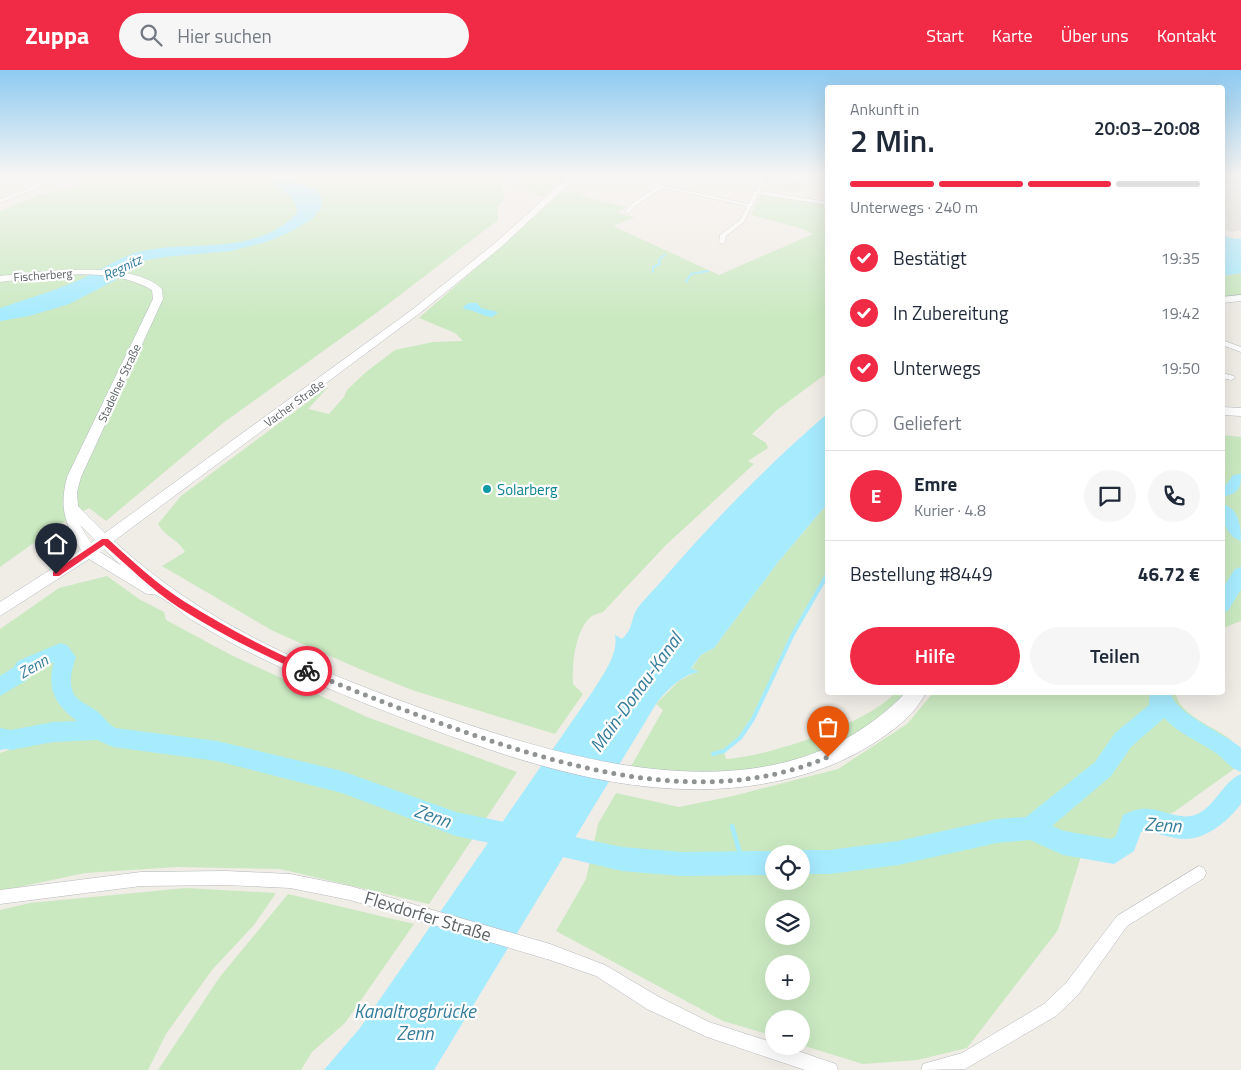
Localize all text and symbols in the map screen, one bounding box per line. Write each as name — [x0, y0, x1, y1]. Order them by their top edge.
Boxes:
search box — [119, 13, 469, 58]
text: Zuppa — [25, 17, 89, 53]
icon: search — [137, 21, 165, 49]
text: Hier suchen — [177, 21, 272, 50]
text: Start — [926, 22, 964, 49]
text: Karte — [992, 22, 1033, 49]
text: Über uns — [1061, 22, 1129, 49]
text: Kontakt — [1157, 22, 1216, 49]
text: Ankunft in — [850, 97, 919, 121]
text: 20:03–20:08 — [1094, 113, 1200, 142]
text: 2 Min. — [850, 116, 935, 164]
text: Unterwegs · 240 m — [850, 195, 978, 219]
text: Bestätigt — [893, 243, 967, 272]
icon: check — [850, 244, 878, 272]
text: 19:35 — [1161, 246, 1200, 270]
water label: Regnitz — [99, 248, 146, 285]
street label: Fischerberg — [13, 263, 73, 287]
text: In Zubereitung — [893, 298, 1009, 327]
icon: check — [850, 299, 878, 327]
text: 19:42 — [1161, 301, 1200, 325]
street label: Stadelner Straße — [92, 341, 146, 425]
text: Unterwegs — [893, 353, 981, 382]
icon: check — [850, 354, 878, 382]
text: 19:50 — [1161, 356, 1200, 380]
street label: Vacher Straße — [260, 374, 328, 432]
text: Geliefert — [893, 408, 961, 437]
text: Emre — [914, 469, 957, 498]
button: chat — [1084, 470, 1136, 522]
button: phone — [1148, 470, 1200, 522]
place label: Solarberg — [497, 478, 558, 501]
text: E — [871, 481, 881, 510]
marker: Solarberg — [481, 483, 493, 495]
text: Kurier · 4.8 — [914, 498, 986, 522]
pin — [35, 523, 77, 574]
icon: home — [42, 530, 70, 558]
text: Bestellung #8449 — [850, 559, 993, 588]
text: 46.72 € — [1138, 559, 1200, 588]
water label: Main-Donau-Kanal — [582, 625, 689, 758]
button: Hilfe — [850, 627, 1020, 685]
button: Teilen — [1030, 627, 1200, 685]
courier — [282, 646, 332, 696]
water label: Zenn — [14, 647, 53, 684]
icon: bike — [293, 657, 321, 685]
pin — [807, 706, 849, 757]
icon: bag — [814, 713, 842, 741]
water label: Zenn — [411, 795, 456, 835]
water label: Zenn — [1144, 809, 1183, 839]
map controls — [765, 845, 810, 1055]
button: locate — [765, 845, 810, 890]
street label: Flexdorfer Straße — [361, 884, 495, 948]
button: layers — [765, 900, 810, 945]
button: + — [765, 955, 810, 1000]
water label: Kanaltrogbrücke Zenn — [354, 996, 477, 1047]
button: − — [765, 1010, 810, 1055]

